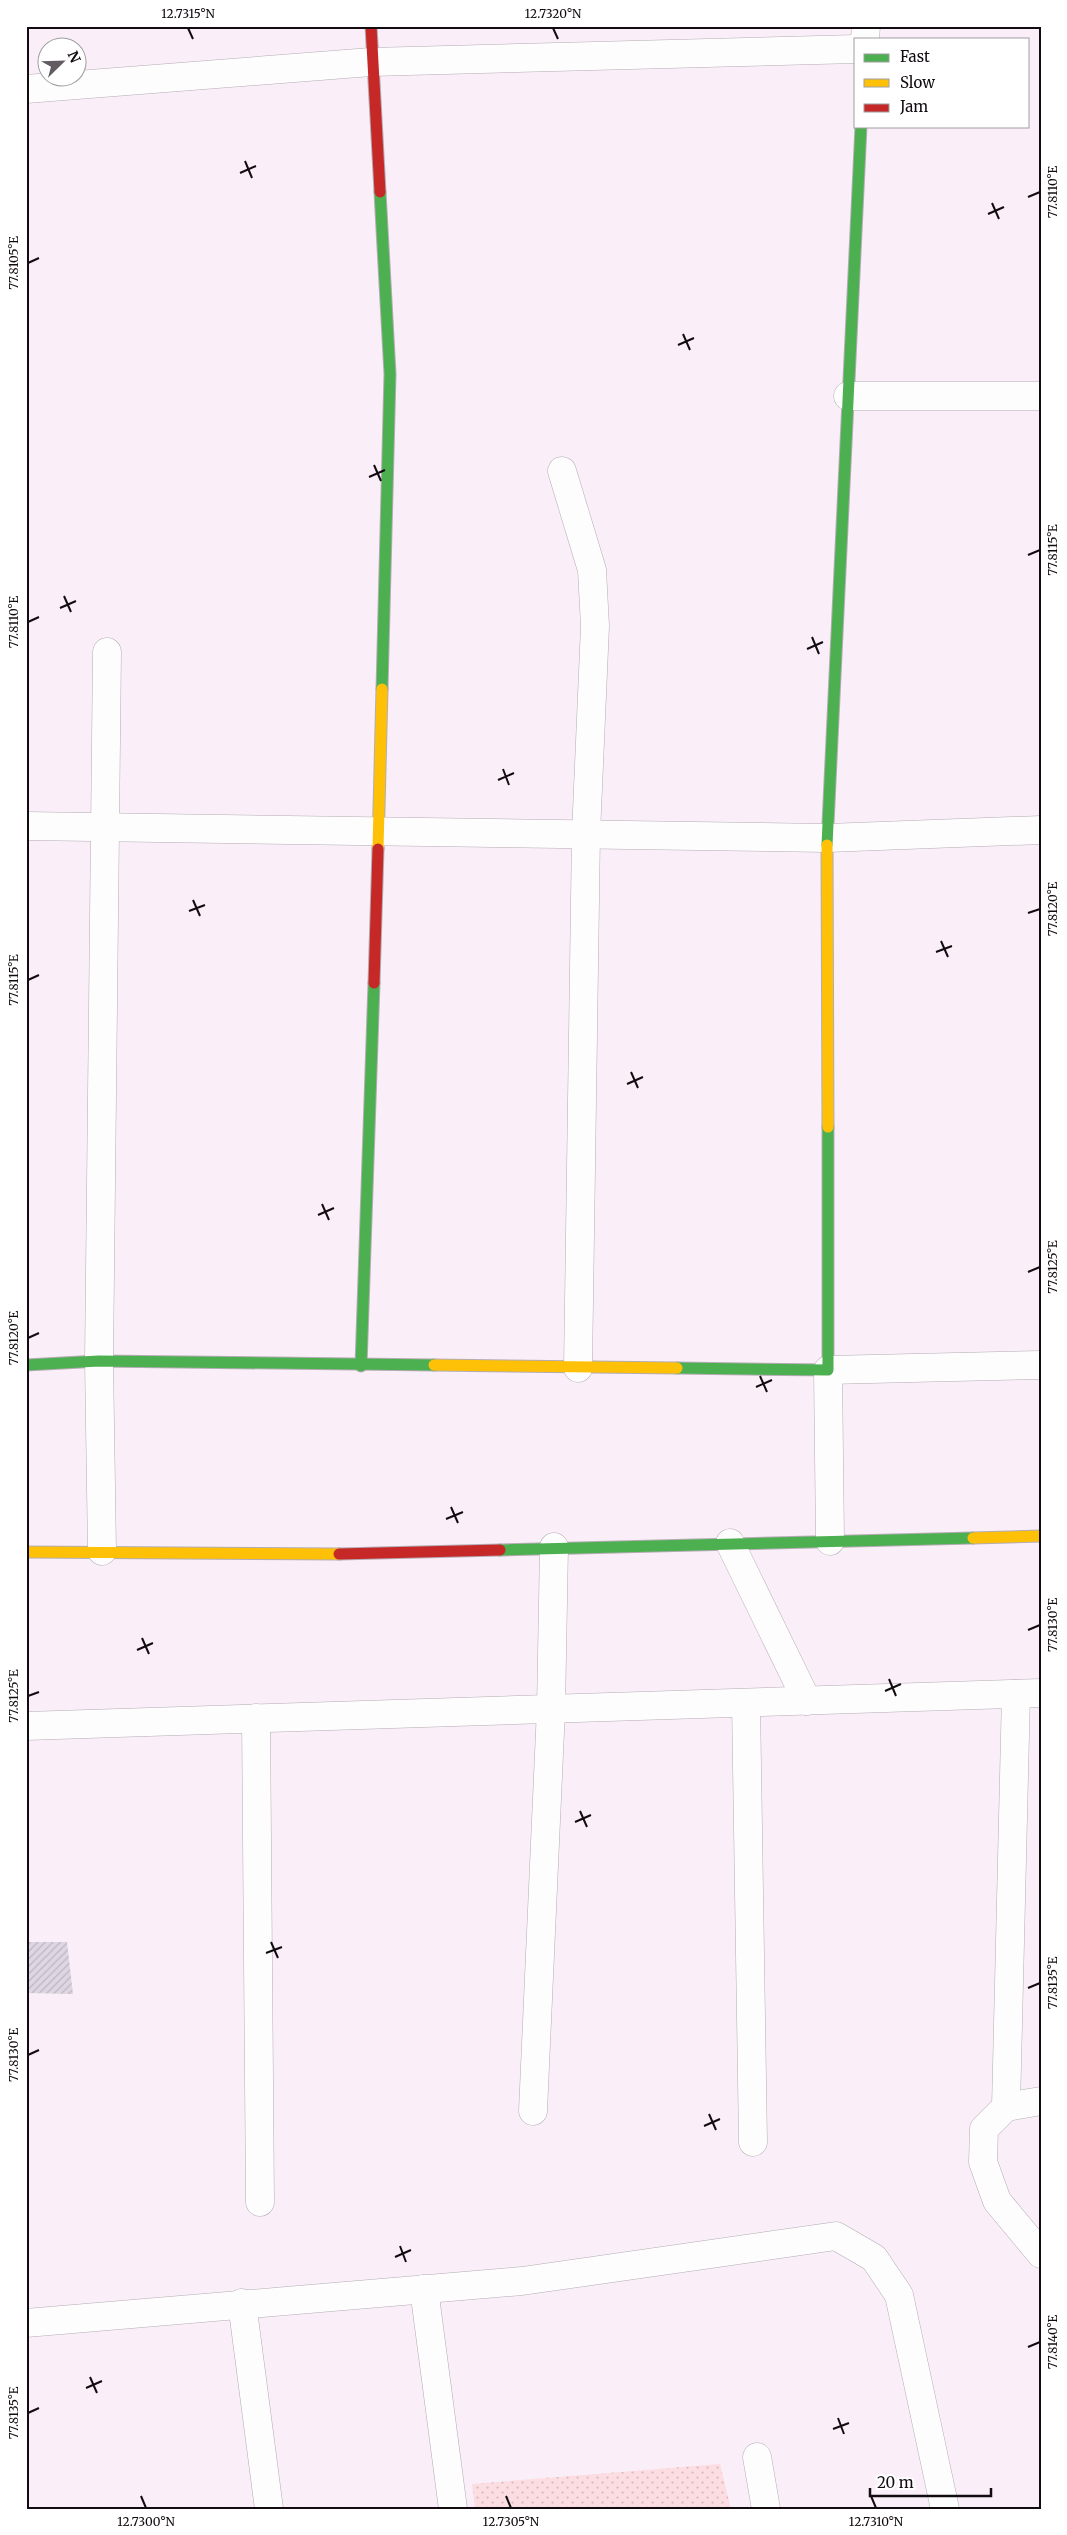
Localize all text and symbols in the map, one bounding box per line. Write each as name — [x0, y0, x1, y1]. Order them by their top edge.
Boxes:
text: 12.7315°N — [161, 6, 215, 21]
text: 12.7320°N — [525, 6, 582, 21]
north arrow — [38, 38, 88, 88]
legend — [854, 38, 1030, 128]
text: Fast — [900, 47, 930, 66]
text: N — [64, 48, 84, 66]
text: Slow — [900, 73, 935, 92]
text: Jam — [899, 97, 928, 116]
text: 77.8110°E — [1045, 165, 1060, 218]
text: 77.8105°E — [6, 236, 21, 290]
text: 77.8115°E — [1045, 524, 1060, 576]
text: 77.8110°E — [6, 595, 21, 648]
text: 77.8120°E — [1045, 881, 1060, 936]
text: 77.8115°E — [6, 954, 21, 1006]
text: 77.8125°E — [1045, 1240, 1060, 1294]
text: 77.8120°E — [6, 1310, 21, 1365]
text: 77.8130°E — [1045, 1598, 1060, 1652]
text: 77.8125°E — [6, 1669, 21, 1723]
text: 77.8135°E — [1045, 1956, 1060, 2009]
text: 77.8130°E — [6, 2028, 21, 2082]
text: 77.8140°E — [1045, 2314, 1060, 2369]
text: 77.8135°E — [6, 2386, 21, 2439]
scale bar — [870, 2465, 991, 2497]
text: 20 m — [877, 2473, 914, 2492]
text: 12.7300°N — [117, 2514, 176, 2529]
text: 12.7305°N — [483, 2514, 540, 2529]
text: 12.7310°N — [849, 2514, 904, 2529]

